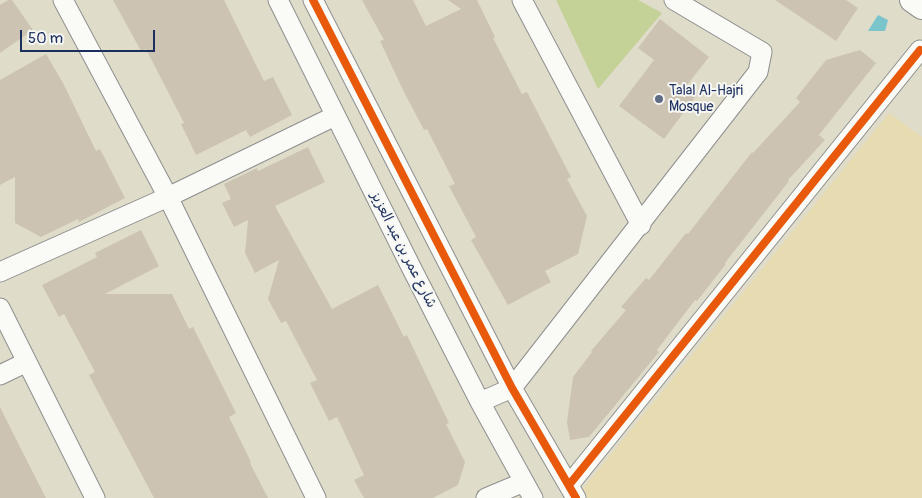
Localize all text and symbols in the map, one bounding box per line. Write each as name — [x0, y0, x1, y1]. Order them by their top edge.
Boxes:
scale bar — [22, 20, 158, 52]
text: 50 m — [28, 29, 63, 48]
place label: Talal Al-Hajri Mosque — [669, 83, 743, 115]
marker: Talal Al-Hajri Mosque — [653, 93, 665, 105]
street label: شارع عمر بن عبد العزيز — [366, 189, 440, 311]

